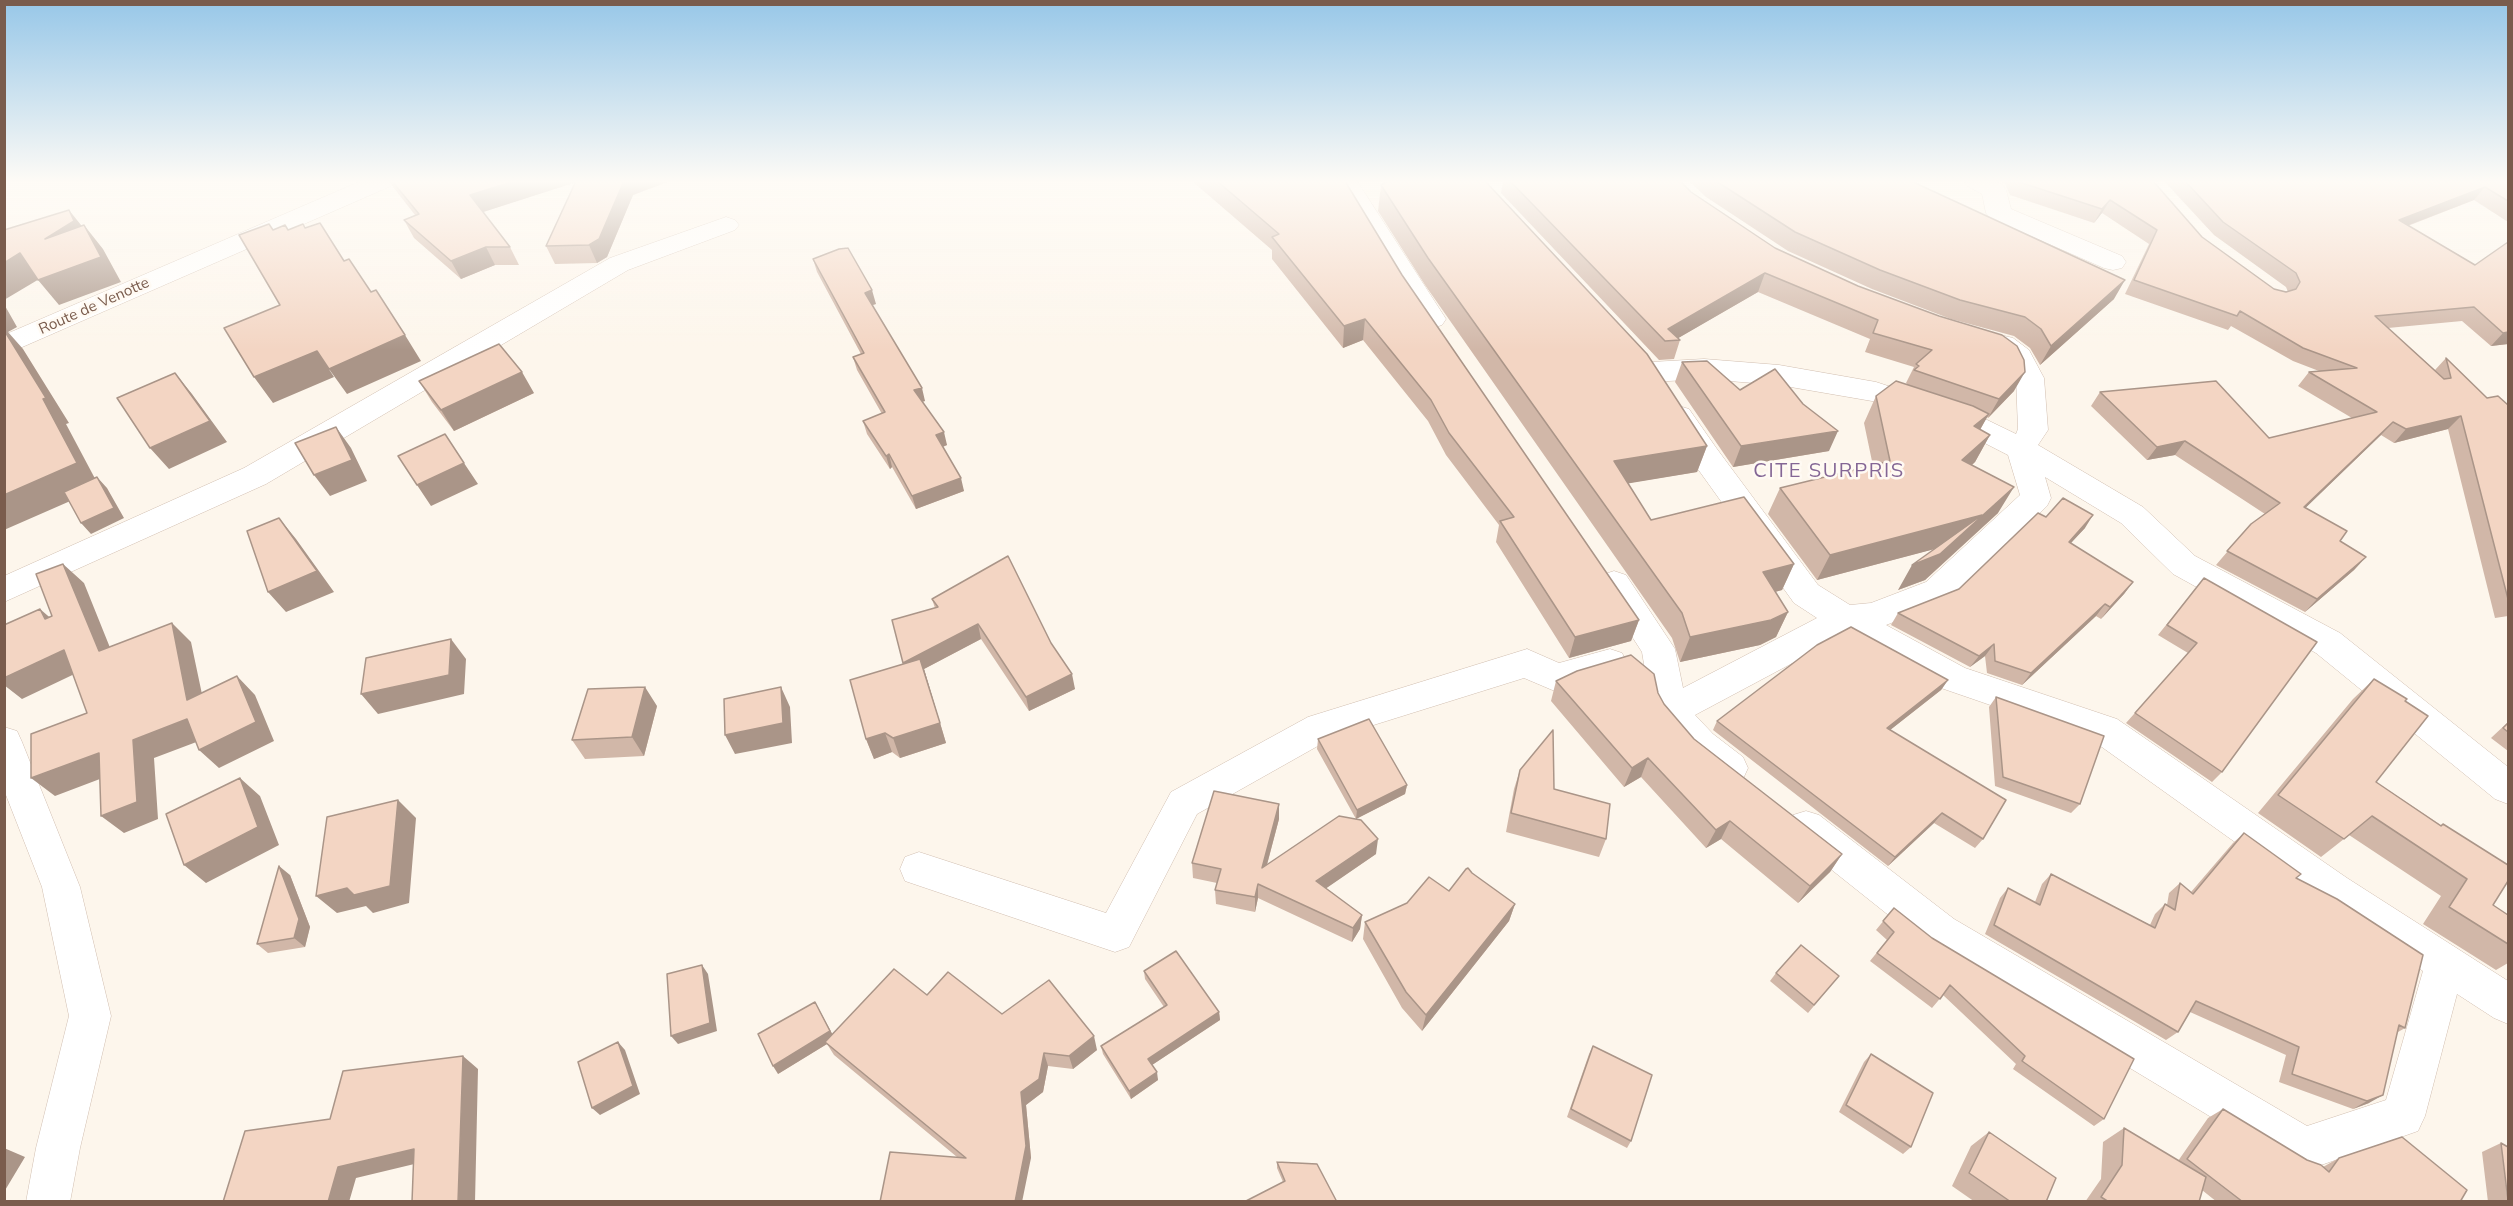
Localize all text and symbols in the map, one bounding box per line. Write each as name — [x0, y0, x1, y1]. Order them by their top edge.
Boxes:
street label: Route de Venotte — [36, 274, 152, 338]
district label: CITE SURPRIS — [1753, 459, 1905, 483]

